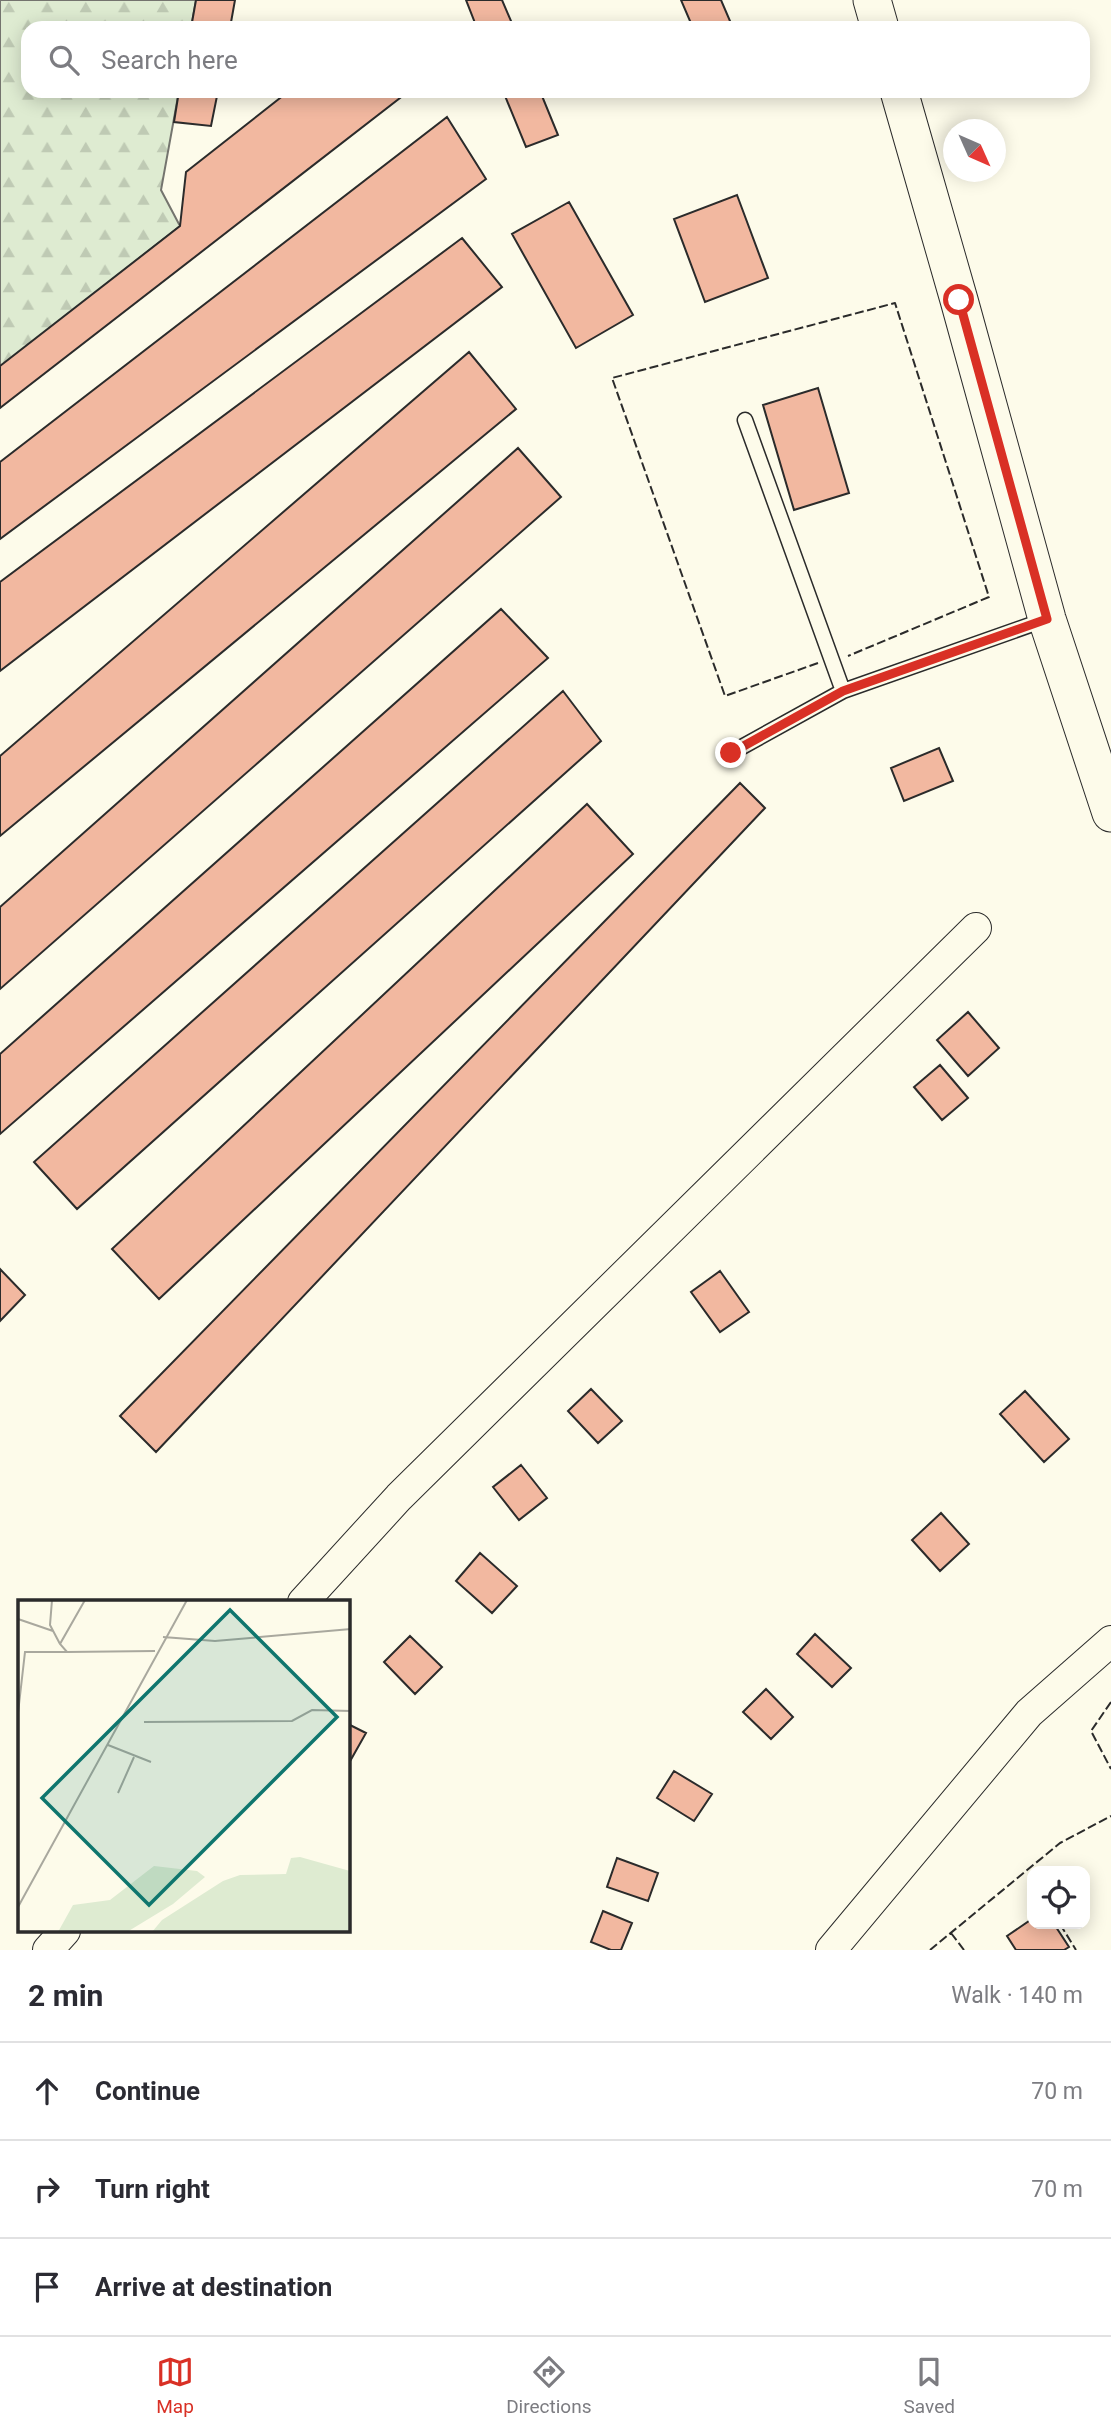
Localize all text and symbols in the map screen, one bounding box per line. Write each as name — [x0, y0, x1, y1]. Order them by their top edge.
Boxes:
search box — [21, 21, 1090, 98]
icon: search — [45, 41, 83, 79]
text: Search here — [101, 45, 238, 75]
north arrow — [943, 119, 1006, 182]
route start — [943, 284, 974, 315]
route end — [715, 737, 746, 768]
inset map — [18, 1600, 350, 1932]
map controls — [1027, 1866, 1090, 1929]
button: locate — [1027, 1866, 1090, 1929]
text: 2 min — [28, 1978, 103, 2013]
text: Walk · 140 m — [951, 1982, 1083, 2009]
icon: ahead — [28, 2072, 66, 2110]
text: Continue — [95, 2076, 200, 2106]
text: 70 m — [1031, 2078, 1083, 2105]
icon: right — [28, 2170, 66, 2208]
text: Turn right — [95, 2174, 210, 2204]
text: 70 m — [1031, 2176, 1083, 2203]
icon: arrive — [28, 2268, 66, 2306]
text: Arrive at destination — [95, 2272, 332, 2302]
tab: Map — [156, 2353, 194, 2418]
tab: Directions — [506, 2353, 591, 2418]
tab: Saved — [904, 2353, 955, 2418]

